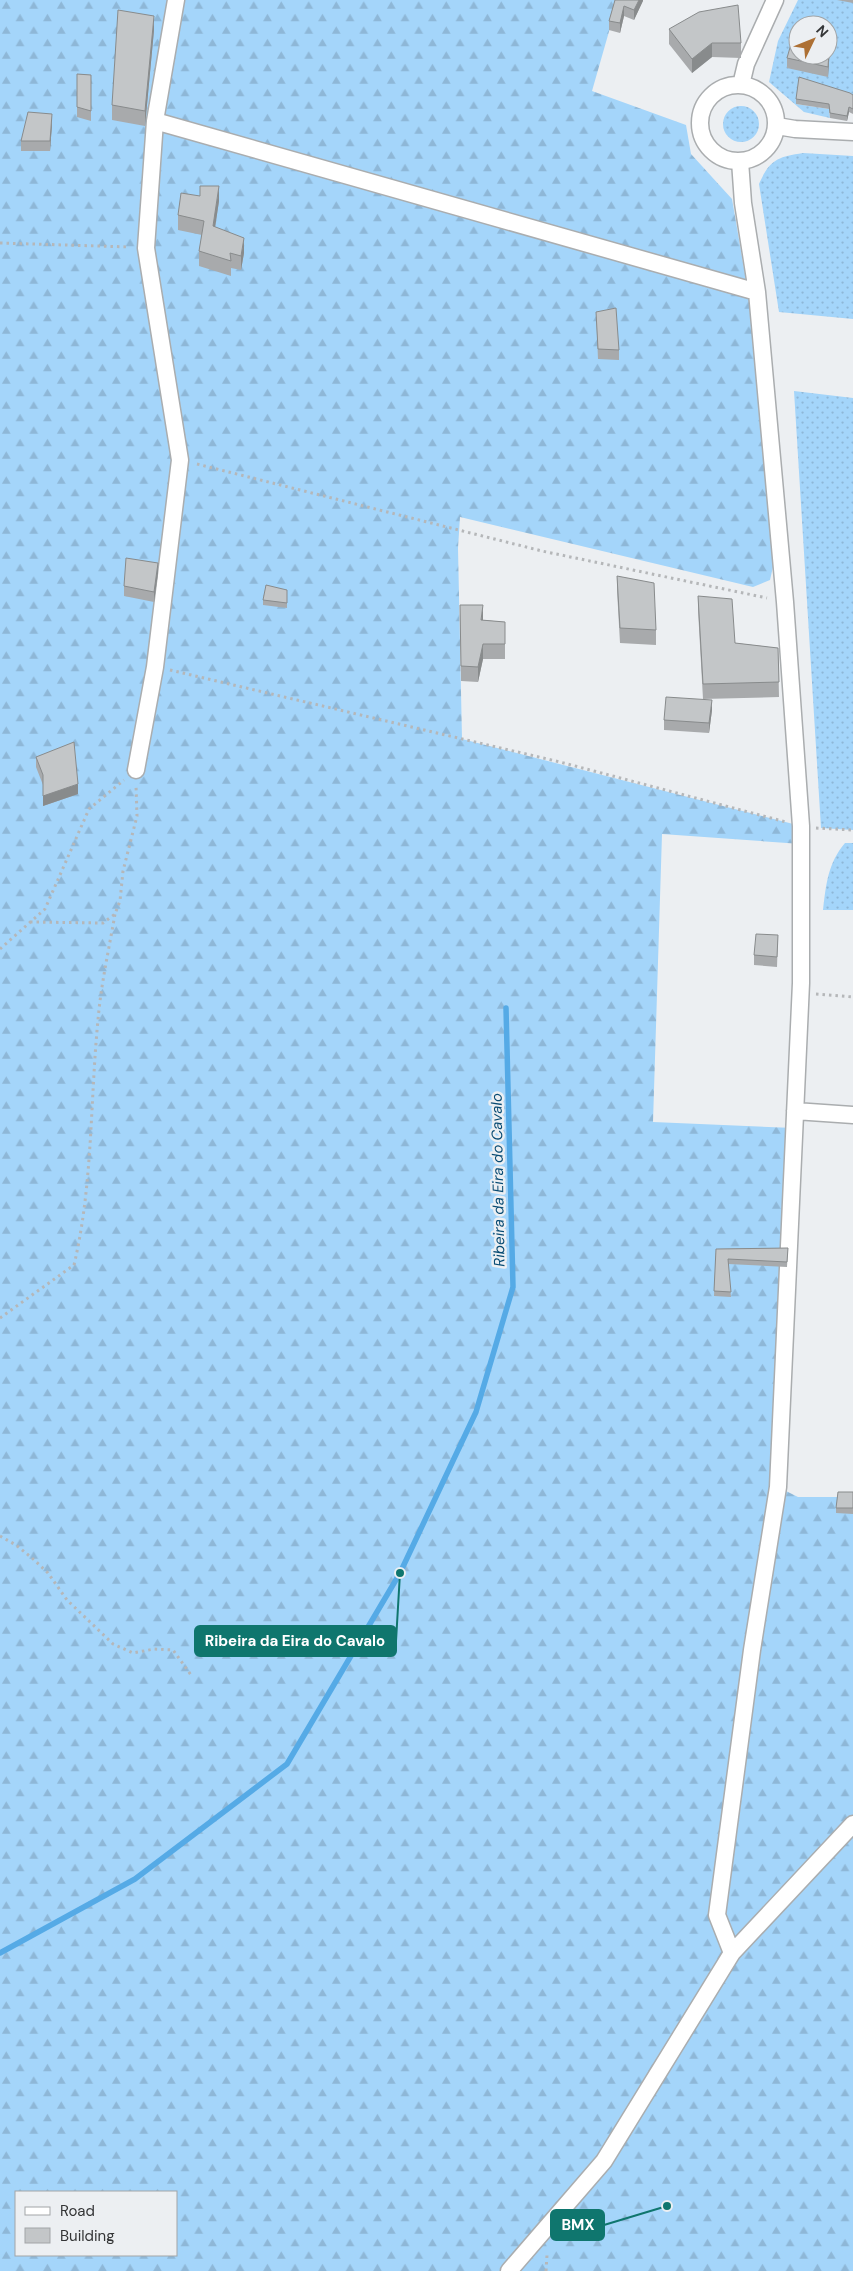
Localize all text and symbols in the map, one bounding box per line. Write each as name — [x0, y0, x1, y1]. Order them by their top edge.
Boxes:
north arrow — [788, 15, 838, 65]
text: N — [812, 21, 833, 41]
water label: Ribeira da Eira do Cavalo — [486, 1093, 510, 1267]
callout: Ribeira da Eira do Cavalo — [195, 1626, 396, 1656]
text: Ribeira da Eira do Cavalo — [205, 1631, 385, 1651]
legend — [15, 2191, 178, 2256]
text: Road — [60, 2201, 95, 2221]
callout: BMX — [551, 2210, 604, 2240]
text: BMX — [562, 2215, 594, 2235]
text: Building — [60, 2226, 115, 2246]

